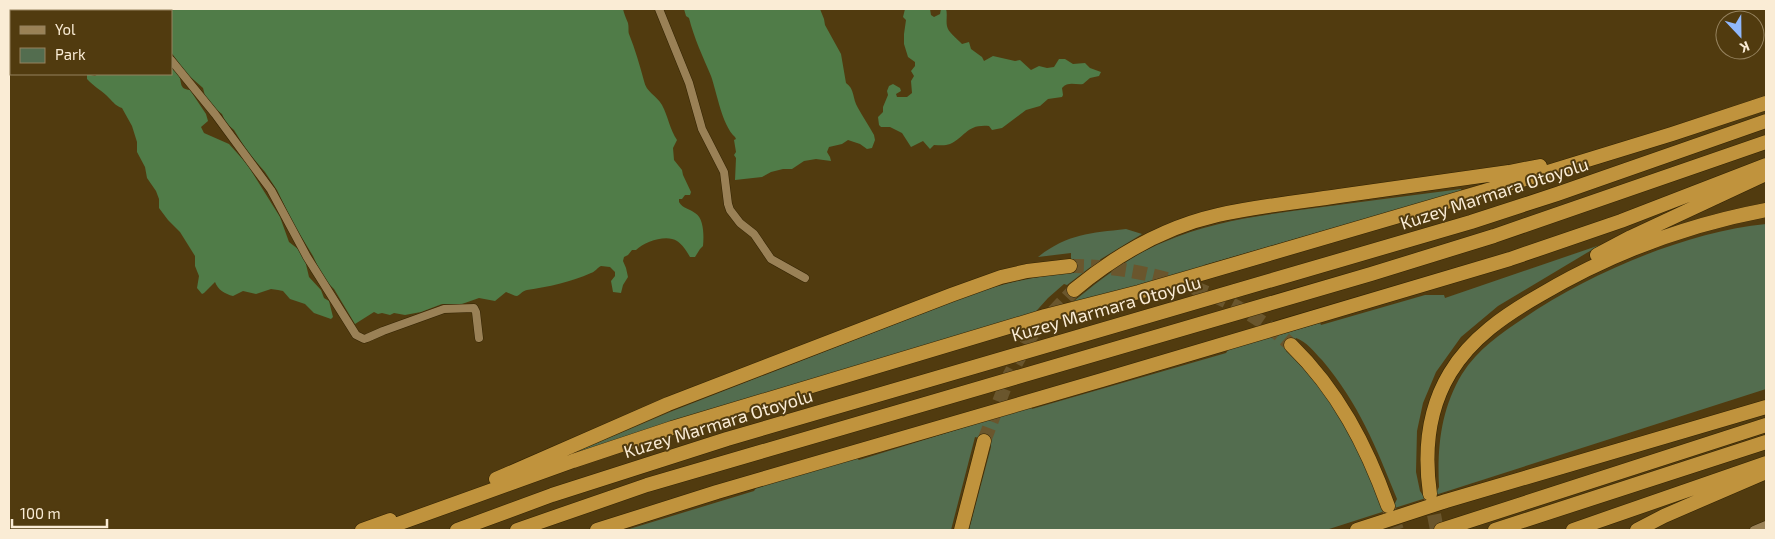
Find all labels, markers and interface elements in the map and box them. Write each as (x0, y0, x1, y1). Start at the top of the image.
legend (10, 10, 172, 75)
north arrow (1715, 10, 1765, 60)
text: Yol (55, 20, 76, 38)
text: K (1738, 38, 1752, 57)
text: Park (55, 45, 86, 63)
street label: Kuzey Marmara Otoyolu (1397, 152, 1591, 234)
street label: Kuzey Marmara Otoyolu (1008, 270, 1204, 346)
street label: Kuzey Marmara Otoyolu (621, 384, 815, 462)
scale bar (12, 496, 108, 528)
text: 100 m (20, 504, 61, 522)

